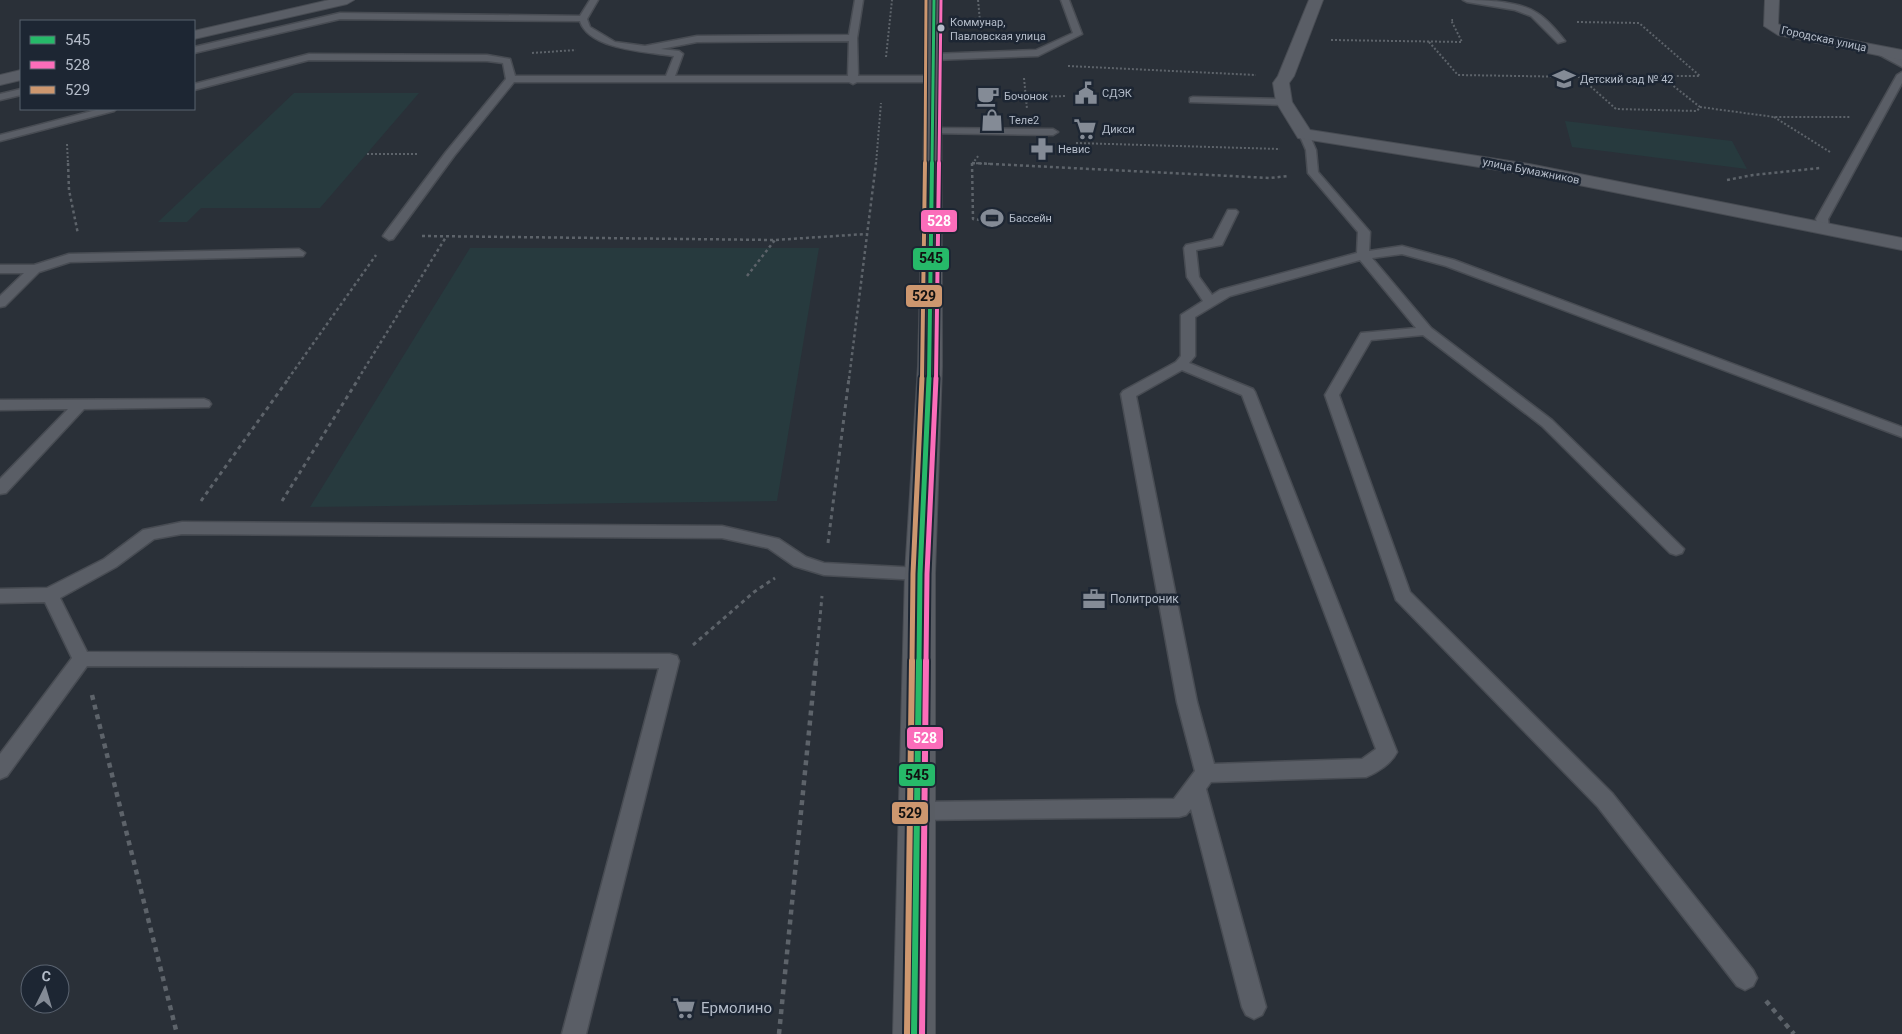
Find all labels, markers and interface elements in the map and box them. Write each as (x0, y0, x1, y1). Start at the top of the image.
place label: Коммунар, Павловская улица (950, 16, 1046, 43)
legend (20, 20, 195, 110)
marker: Коммунар, Павловская улица (936, 23, 946, 33)
street label: Городская улица (1780, 24, 1868, 54)
text: 545 (65, 31, 90, 49)
text: 528 (65, 56, 90, 74)
school or university icon: Детский сад № 42 (1551, 66, 1577, 92)
place label: Детский сад № 42 (1580, 73, 1674, 86)
public building icon: СДЭК (1073, 80, 1099, 106)
text: 529 (65, 81, 90, 99)
cafe icon: Бочонок (975, 83, 1001, 109)
place label: СДЭК (1102, 87, 1133, 100)
place label: Бочонок (1004, 90, 1048, 103)
shop icon: Теле2 (979, 107, 1005, 133)
place label: Теле2 (1009, 114, 1039, 127)
supermarket icon: Дикси (1072, 116, 1098, 142)
place label: Дикси (1102, 123, 1135, 136)
pharmacy icon: Невис (1029, 136, 1055, 162)
place label: Невис (1058, 143, 1090, 156)
street label: улица Бумажников (1481, 155, 1581, 187)
sports icon: Бассейн (979, 205, 1005, 231)
line badge: 528 (920, 209, 958, 233)
place label: Бассейн (1009, 212, 1052, 225)
text: 528 (927, 213, 951, 229)
line badge: 545 (912, 247, 950, 271)
text: 545 (919, 250, 943, 266)
line badge: 529 (905, 284, 943, 308)
text: 529 (912, 288, 936, 304)
office icon: Политроник (1081, 586, 1107, 612)
place label: Политроник (1110, 592, 1179, 606)
line badge: 528 (906, 726, 944, 750)
text: 528 (913, 730, 937, 746)
line badge: 545 (898, 763, 936, 787)
text: 545 (905, 767, 929, 783)
line badge: 529 (891, 801, 929, 825)
text: 529 (898, 805, 922, 821)
north arrow (20, 964, 70, 1014)
text: С (41, 968, 51, 984)
supermarket icon: Ермолино (671, 995, 697, 1021)
place label: Ермолино (701, 999, 772, 1017)

